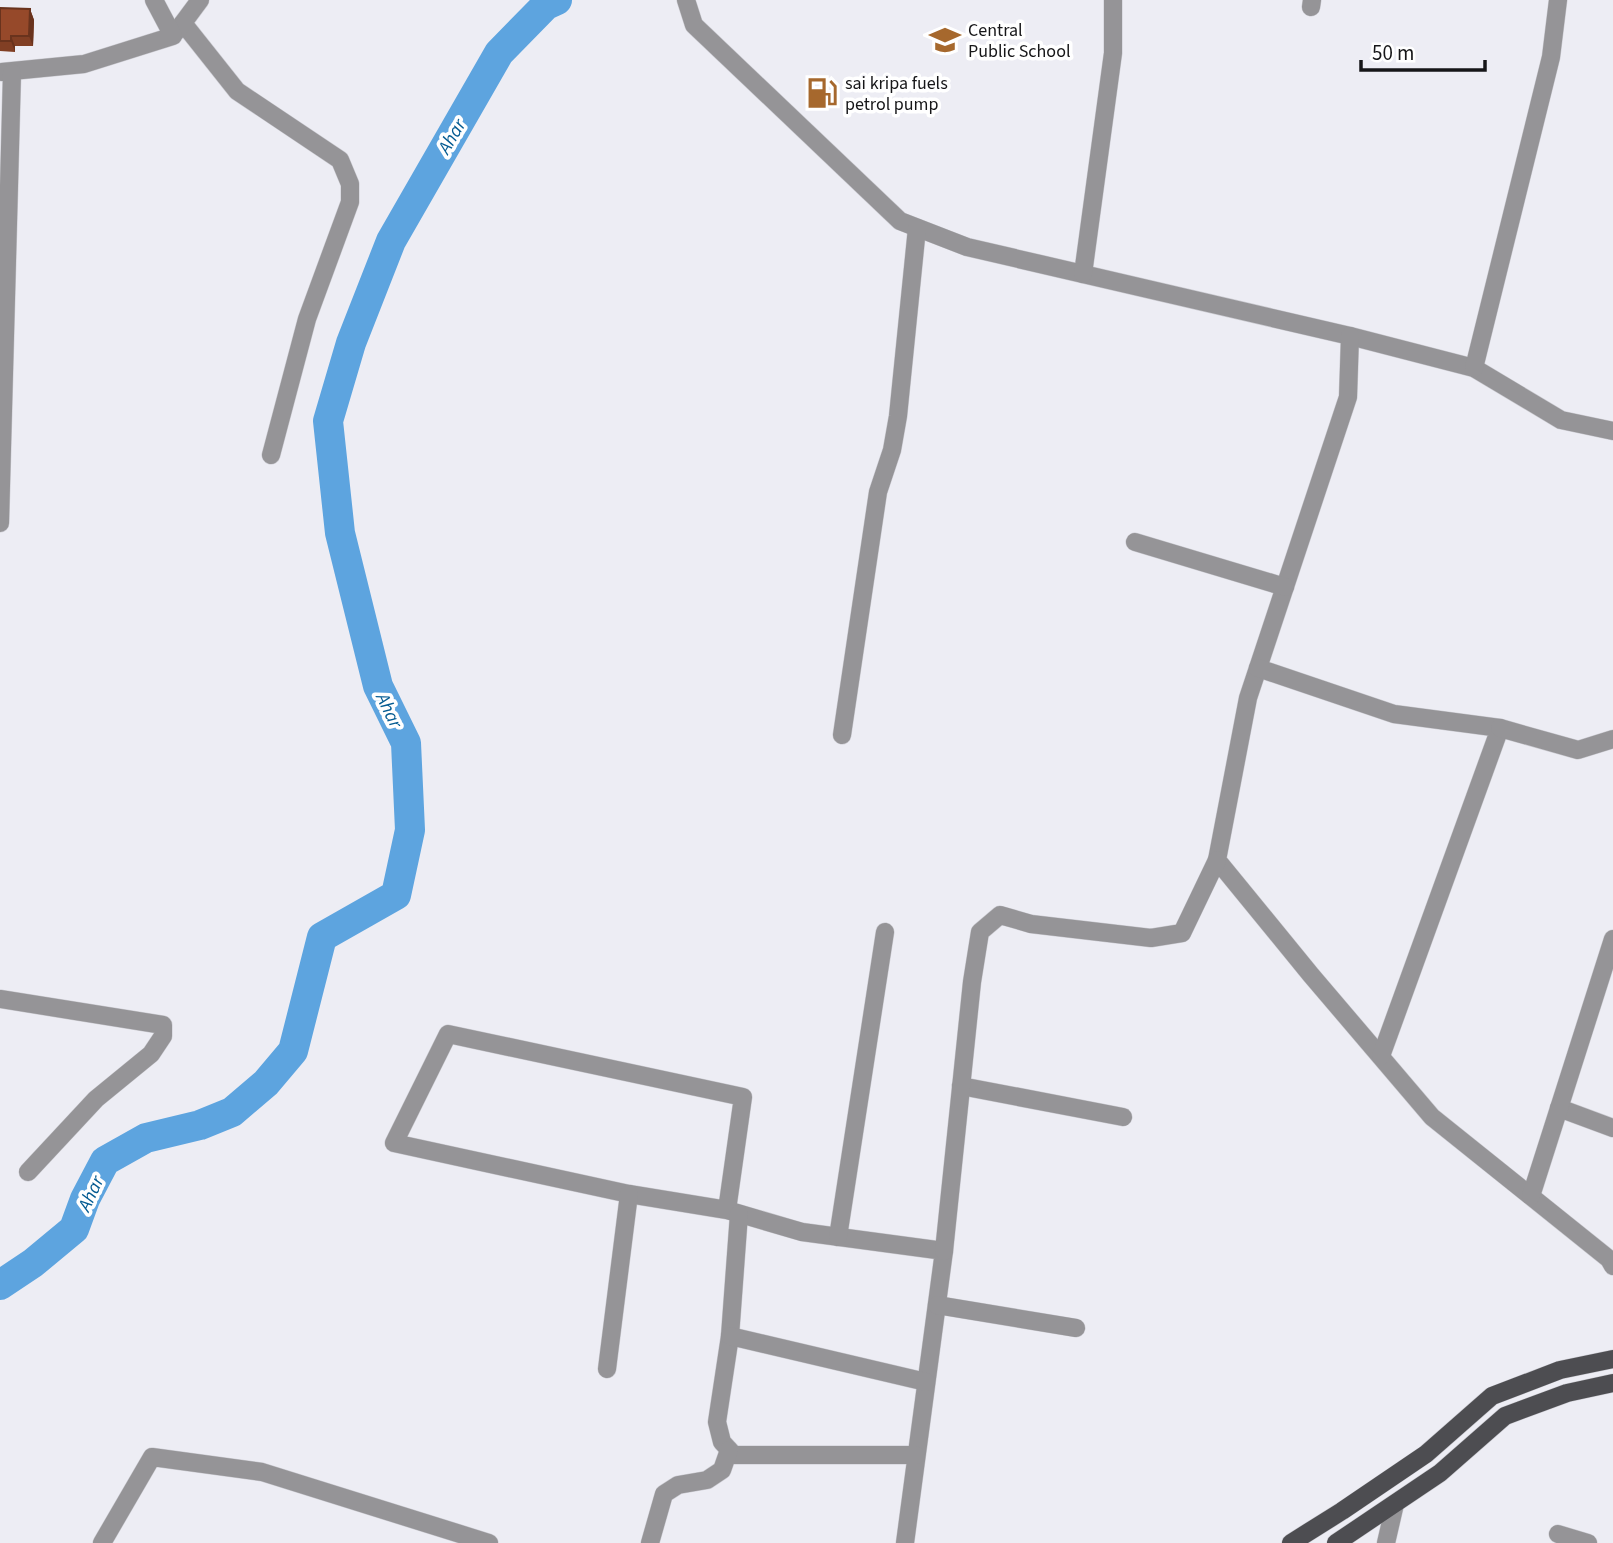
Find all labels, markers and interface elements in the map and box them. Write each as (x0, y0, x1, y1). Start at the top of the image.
place label: Central Public School (968, 18, 1070, 64)
school or university icon: Central Public School (928, 23, 962, 57)
scale bar (1361, 28, 1485, 72)
text: 50 m (1372, 38, 1414, 68)
place label: sai kripa fuels petrol pump (845, 71, 948, 117)
fuel station icon: sai kripa fuels petrol pump (805, 76, 839, 110)
water label: Ahar (431, 113, 474, 160)
water label: Ahar (368, 688, 409, 734)
water label: Ahar (71, 1170, 112, 1217)

